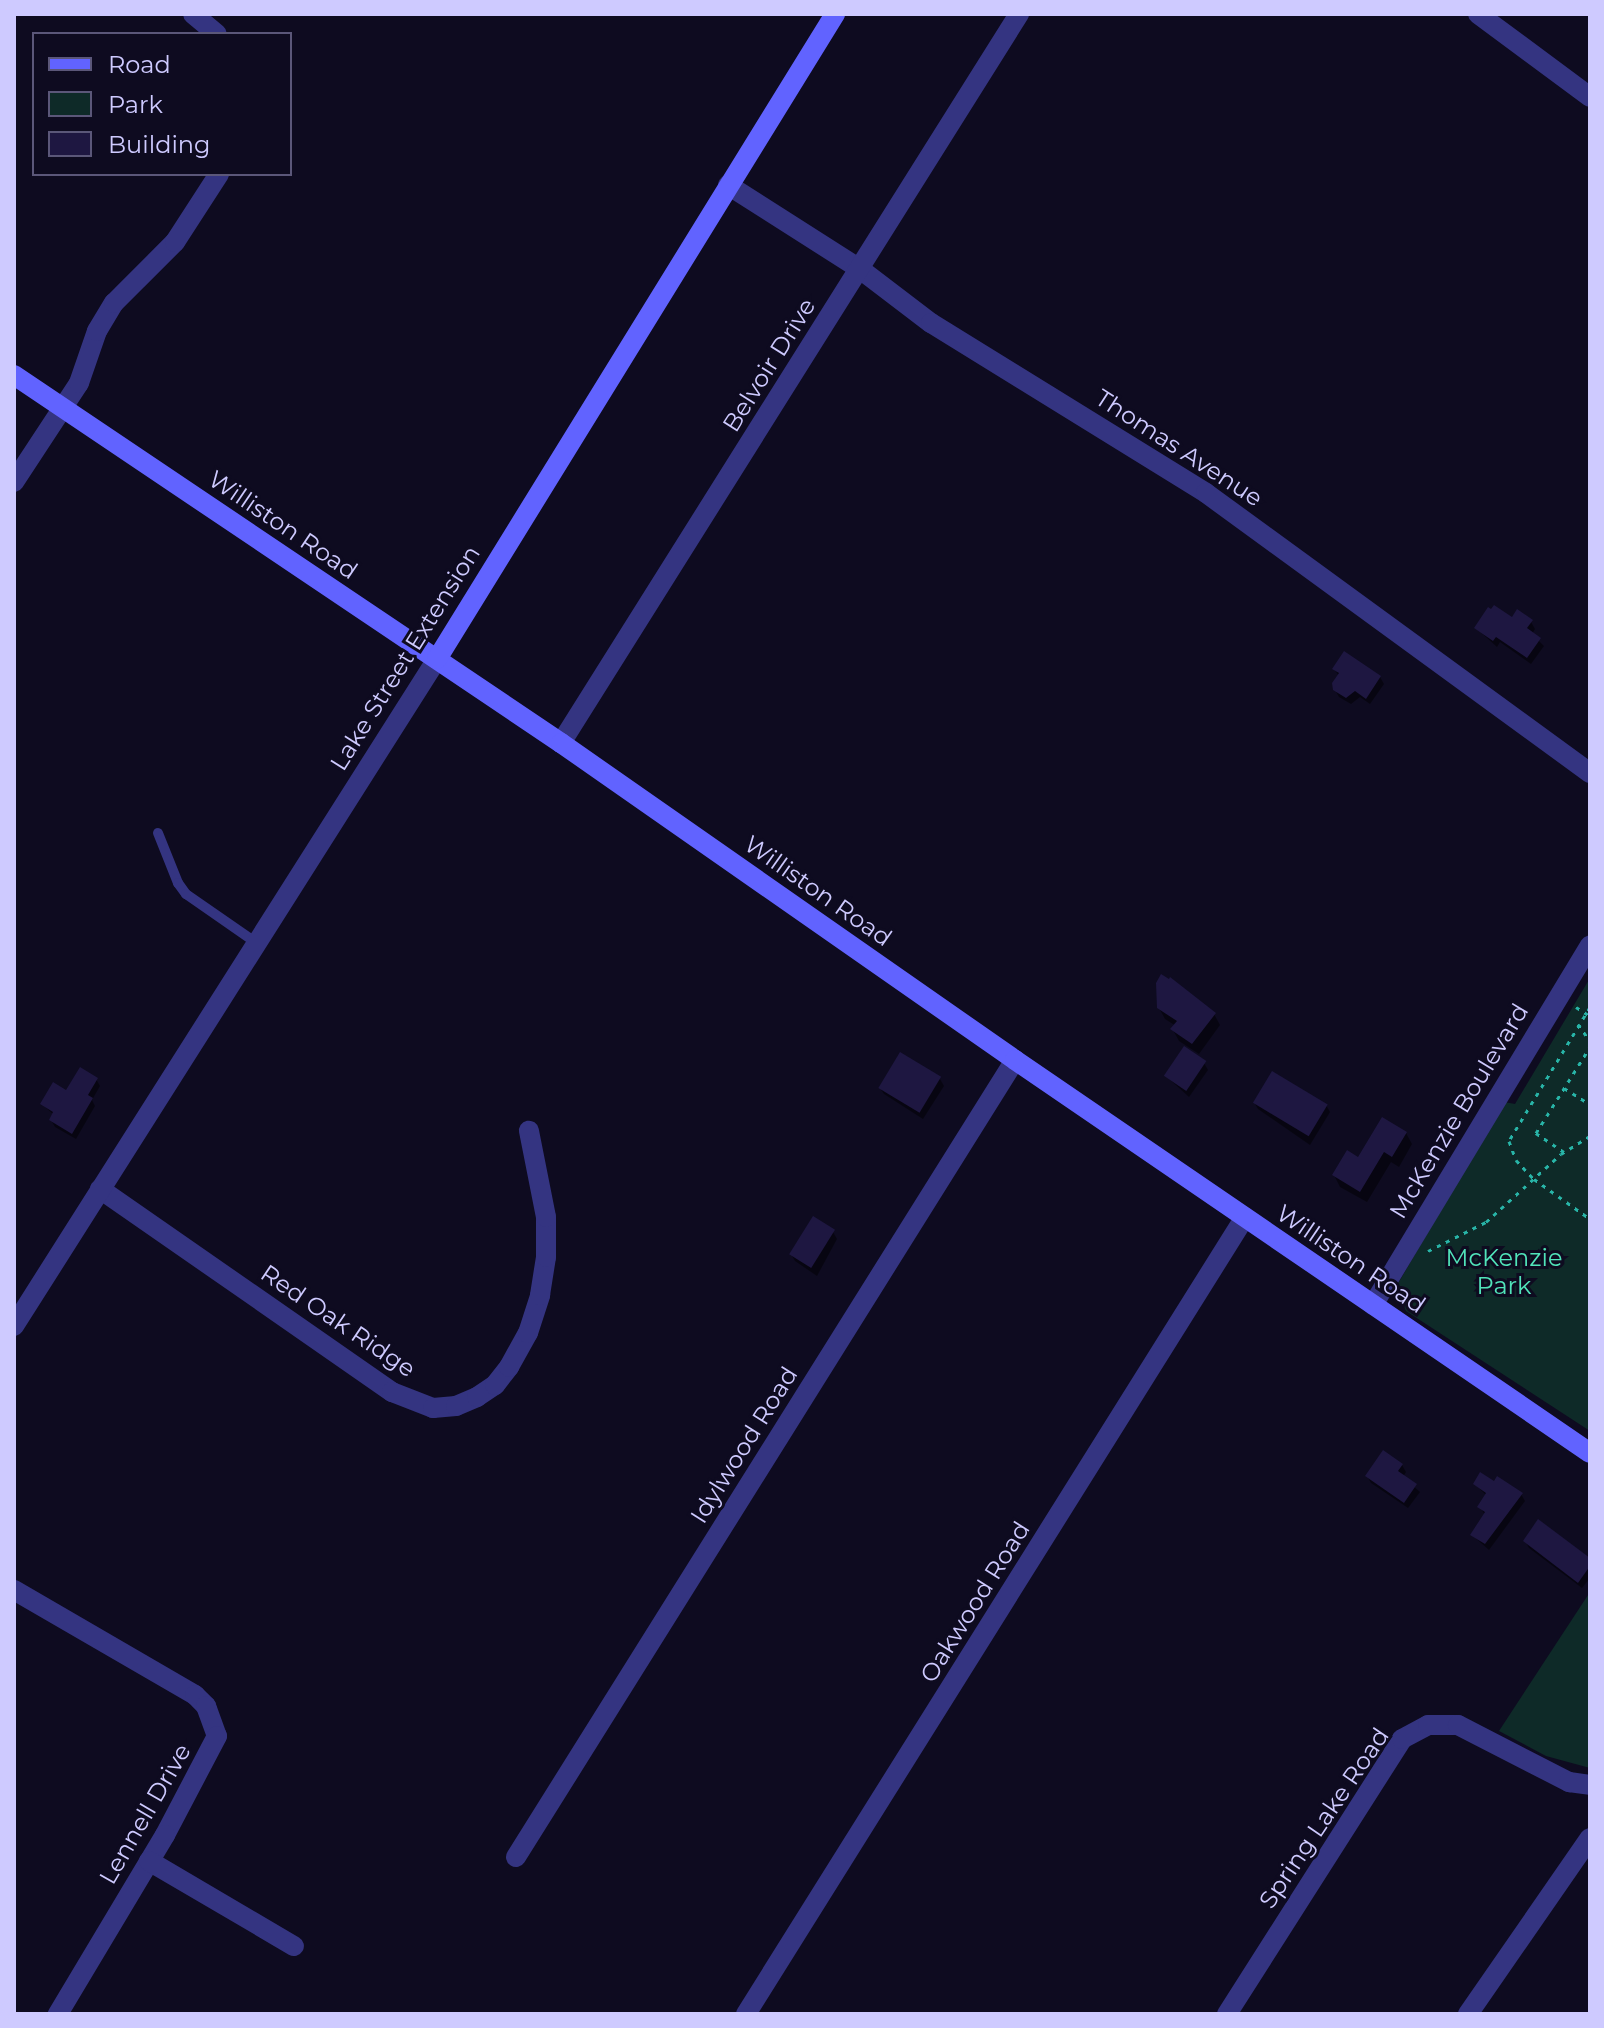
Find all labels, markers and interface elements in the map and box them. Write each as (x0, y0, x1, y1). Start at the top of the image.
legend (32, 32, 292, 176)
text: Road (108, 50, 171, 79)
text: Park (108, 90, 163, 119)
text: Building (108, 130, 211, 159)
street label: Belvoir Drive (717, 293, 821, 437)
street label: Thomas Avenue (1090, 383, 1268, 513)
street label: Williston Road (203, 465, 363, 585)
street label: Lake Street Extension (324, 540, 486, 776)
street label: Williston Road (739, 829, 897, 953)
street label: McKenzie Boulevard (1383, 998, 1535, 1224)
street label: Williston Road (1271, 1199, 1431, 1319)
park label: McKenzie Park (1446, 1244, 1562, 1300)
street label: Red Oak Ridge (255, 1259, 421, 1383)
street label: Idylwood Road (684, 1361, 804, 1529)
street label: Oakwood Road (914, 1516, 1036, 1688)
street label: Spring Lake Road (1253, 1722, 1395, 1914)
street label: Lennell Drive (93, 1739, 197, 1889)

